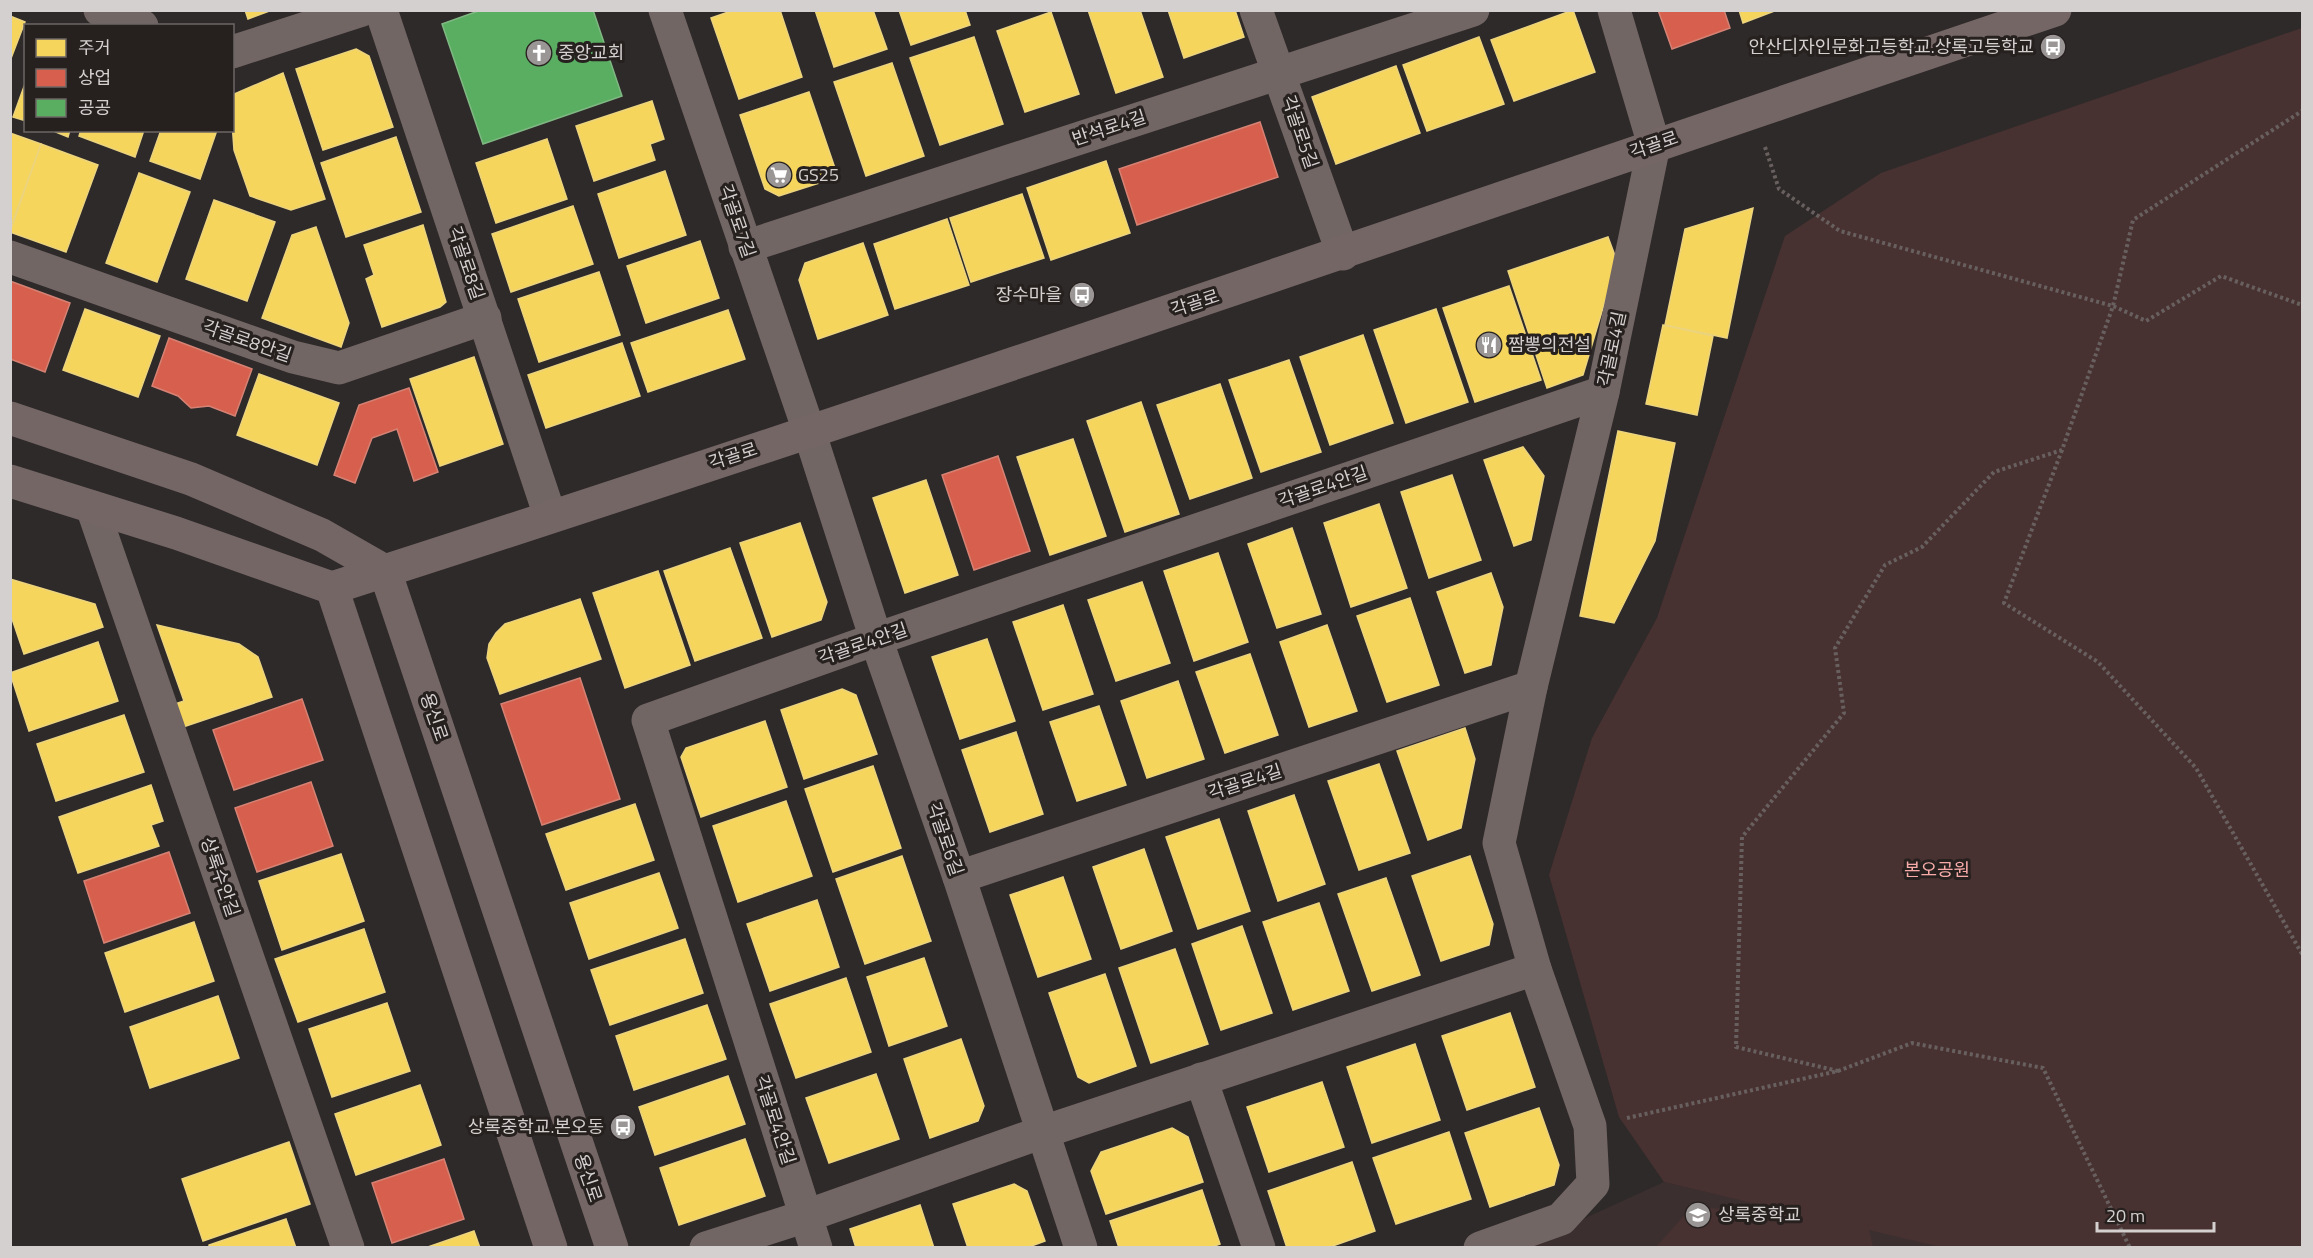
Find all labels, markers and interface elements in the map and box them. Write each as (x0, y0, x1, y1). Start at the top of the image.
legend (24, 24, 234, 132)
bus stop icon: 안산디자인문화고등학교.상록고등학교 (2038, 32, 2068, 62)
place label: 안산디자인문화고등학교.상록고등학교 (1749, 33, 2034, 60)
text: 주거 (78, 34, 111, 61)
church icon: 중앙교회 (524, 38, 554, 68)
place label: 중앙교회 (558, 39, 624, 66)
text: 상업 (78, 64, 111, 91)
street label: 각골로5길 (1275, 91, 1326, 172)
text: 공공 (78, 94, 111, 121)
street label: 반석로4길 (1068, 103, 1149, 152)
street label: 각골로 (1626, 124, 1682, 165)
supermarket icon: GS25 (764, 160, 794, 190)
place label: GS25 (798, 161, 839, 188)
street label: 각골로7길 (712, 180, 763, 261)
street label: 각골로8길 (441, 222, 492, 303)
bus stop icon: 장수마을 (1067, 280, 1097, 310)
place label: 장수마을 (996, 281, 1062, 308)
street label: 각골로 (1167, 282, 1223, 323)
street label: 각골로4길 (1590, 309, 1633, 389)
street label: 각골로8안길 (199, 313, 295, 368)
restaurant icon: 짬뽕의전설 (1474, 330, 1504, 360)
place label: 짬뽕의전설 (1508, 331, 1591, 358)
street label: 각골로 (705, 435, 761, 476)
street label: 각골로4안길 (1275, 459, 1371, 514)
street label: 각골로4안길 (815, 616, 911, 671)
street label: 용신로 (414, 689, 455, 745)
street label: 각골로4길 (1204, 757, 1285, 806)
street label: 각골로6길 (920, 798, 971, 879)
street label: 상록수안길 (194, 833, 247, 920)
park label: 본오공원 (1904, 856, 1970, 883)
street label: 각골로4안길 (748, 1072, 803, 1168)
bus stop icon: 상록중학교.본오동 (608, 1112, 638, 1142)
place label: 상록중학교.본오동 (468, 1113, 604, 1140)
street label: 용신로 (568, 1150, 609, 1206)
scale bar (2097, 1195, 2214, 1233)
school or university icon: 상록중학교 (1683, 1200, 1713, 1230)
place label: 상록중학교 (1718, 1201, 1801, 1228)
text: 20 m (2106, 1202, 2145, 1229)

